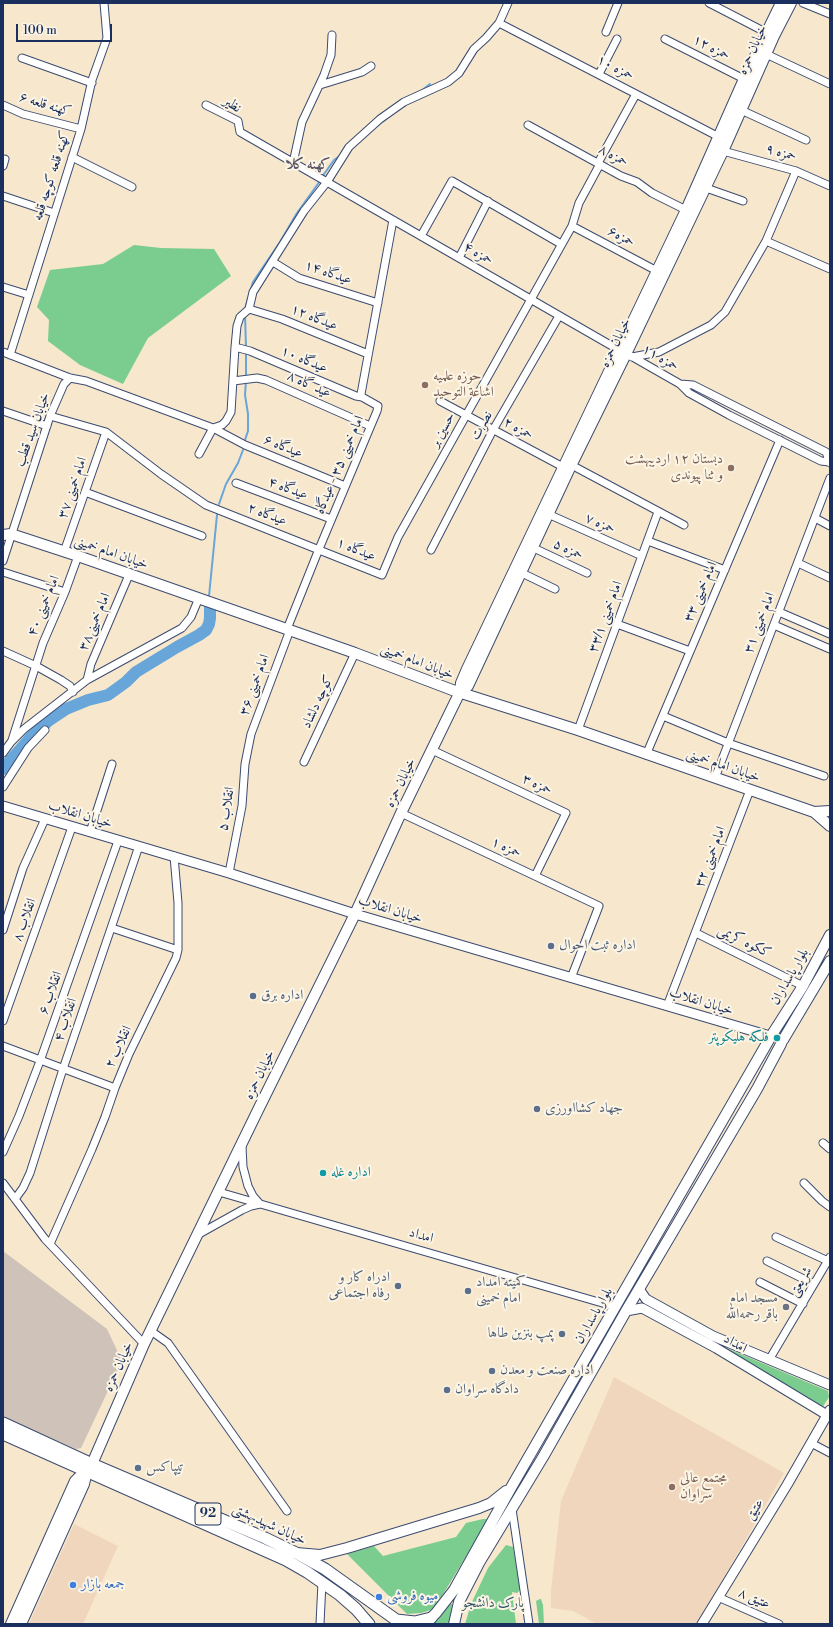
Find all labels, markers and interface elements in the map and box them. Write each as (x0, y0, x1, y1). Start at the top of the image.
scale bar (18, 16, 114, 42)
street label: خیابان حمزه (735, 22, 771, 78)
text: 100 m (23, 23, 57, 38)
street label: حمزه ۱۲ (690, 32, 732, 64)
street label: حمزه ۱۰ (594, 52, 636, 84)
street label: کهنه قلعه ۶ (17, 89, 73, 121)
street label: نظیر (220, 93, 244, 117)
street label: کهنه قلعه کوچه قلعه (30, 129, 74, 223)
street label: حمزه ۸ (595, 141, 631, 171)
street label: حمزه ۹ (764, 141, 798, 165)
district label: کهنه کلا (285, 156, 331, 174)
street label: حمزه۶ (605, 223, 637, 251)
street label: حمزه ۴ (460, 239, 496, 269)
street label: عیدگاه ۱۴ (302, 257, 354, 289)
street label: عیدگاه ۱۲ (288, 301, 340, 335)
street label: خیابان حمزه (597, 316, 635, 370)
street label: حمزه ۱۱ (639, 341, 681, 375)
street label: عیدگاه ۱۰ (278, 343, 330, 377)
street label: عید گاه ۸ (284, 368, 334, 402)
place label: حوزه علمیه اشاعة التوحید (433, 369, 494, 402)
marker: حوزه علمیه اشاعة التوحید (420, 380, 430, 390)
street label: خیابان سید قطب (12, 391, 54, 469)
street label: نصرت (467, 409, 497, 443)
street label: حسین بر (427, 410, 459, 450)
street label: امام خمینی ۳۵ - عیدگاه (312, 413, 368, 517)
street label: حمزه ۲ (500, 414, 536, 444)
street label: عیدگاه ۶ (261, 432, 305, 462)
place label: دبستان ۱۲ اردیبهشت و ثنا پیوندی (625, 452, 723, 484)
street label: امام خمینی ۳۷ (55, 455, 91, 521)
marker: دبستان ۱۲ اردیبهشت و ثنا پیوندی (726, 463, 736, 473)
street label: عیدگاه ۴ (266, 474, 310, 504)
street label: عیدگاه ۲ (245, 500, 289, 530)
street label: حمزه ۷ (582, 510, 618, 538)
street label: خیابان امام خمینی (72, 532, 150, 574)
street label: عیدگاه ۱ (334, 535, 378, 565)
street label: حمزه ۵ (550, 536, 586, 564)
street label: امام خمینی ۳۳ (681, 559, 721, 625)
street label: امام خمینی ۴۰ (24, 573, 64, 639)
street label: امام خمینی ۳۳/۱ (585, 579, 627, 655)
street label: امام خمینی ۳۱ (741, 590, 779, 656)
street label: امام خمینی۳۸ (75, 591, 115, 653)
street label: خیابان امام خمینی (378, 640, 456, 684)
street label: امام خمینی ۳۶ (236, 652, 274, 718)
street label: کوچه دلشاد (298, 673, 338, 731)
street label: خیابان امام خمینی (684, 745, 762, 787)
street label: خیابان حمزه (382, 756, 420, 810)
street label: حمزه ۳ (519, 771, 555, 799)
street label: انقلاب ۵ (215, 786, 239, 832)
street label: خیابان انقلاب (46, 797, 114, 833)
street label: امام خمینی ۳۲ (692, 824, 730, 890)
street label: حمزه ۱ (488, 834, 524, 862)
street label: خیابان انقلاب (356, 892, 424, 928)
street label: انقلاب ۸ (9, 896, 41, 944)
street label: ککوه کریمی (714, 922, 774, 962)
place label: اداره ثبت احوال (559, 938, 636, 954)
marker: اداره ثبت احوال (546, 941, 556, 951)
street label: بلوار پاسداران (767, 946, 813, 1008)
street label: انقلاب ۶ (35, 969, 67, 1017)
street label: خیابان انقلاب (667, 984, 735, 1020)
place label: اداره برق (261, 988, 303, 1004)
marker: اداره برق (248, 991, 258, 1001)
street label: انقلاب ۴ (51, 996, 81, 1044)
street label: انقلاب ۲ (102, 1023, 136, 1071)
place label: فلکه هلیکوپتر (708, 1030, 769, 1046)
marker: فلکه هلیکوپتر (772, 1033, 782, 1043)
street label: خیابان حمزه (241, 1048, 279, 1102)
place label: جهاد کشااورزی (545, 1101, 623, 1117)
marker: جهاد کشااورزی (532, 1104, 542, 1114)
place label: اداره غله (331, 1165, 371, 1181)
marker: اداره غله (318, 1168, 328, 1178)
street label: امداد (407, 1225, 435, 1247)
street label: شریعتی (786, 1264, 816, 1300)
place label: ادراه کار و رفاه اجتماعی (329, 1270, 390, 1302)
place label: کمیته امداد امام خمینی (476, 1275, 526, 1308)
marker: ادراه کار و رفاه اجتماعی (393, 1281, 403, 1291)
street label: بلوار پاسداران (571, 1285, 617, 1347)
marker: کمیته امداد امام خمینی (463, 1286, 473, 1296)
place label: مسجد امام باقر رحمه‌الله (726, 1291, 778, 1324)
marker: مسجد امام باقر رحمه‌الله (781, 1302, 791, 1312)
place label: پمپ بنزین طاها (488, 1326, 554, 1342)
marker: پمپ بنزین طاها (557, 1329, 567, 1339)
street label: امداد (720, 1331, 750, 1357)
street label: خیابان حمزه (101, 1339, 137, 1395)
place label: اداره صنعت و معدن (500, 1363, 593, 1379)
marker: اداره صنعت و معدن (487, 1366, 497, 1376)
place label: دادگاه سراوان (455, 1382, 519, 1398)
marker: دادگاه سراوان (442, 1385, 452, 1395)
place label: تیپاکس (146, 1460, 184, 1476)
marker: تیپاکس (133, 1463, 143, 1473)
place label: مجتمع عالی سراوان (680, 1471, 727, 1504)
marker: مجتمع عالی سراوان (667, 1482, 677, 1492)
street label: عتیق (742, 1496, 768, 1524)
street label: خیابان شهیدبهشتی (229, 1501, 309, 1549)
road number: 92 (195, 1503, 221, 1525)
place label: جمعه بازار (81, 1577, 125, 1593)
marker: جمعه بازار (68, 1580, 78, 1590)
street label: عتیق ۸ (735, 1585, 773, 1613)
place label: میوه فروشی (387, 1589, 438, 1605)
marker: میوه فروشی (374, 1592, 384, 1602)
park label: پارک دانشجو (462, 1596, 524, 1612)

